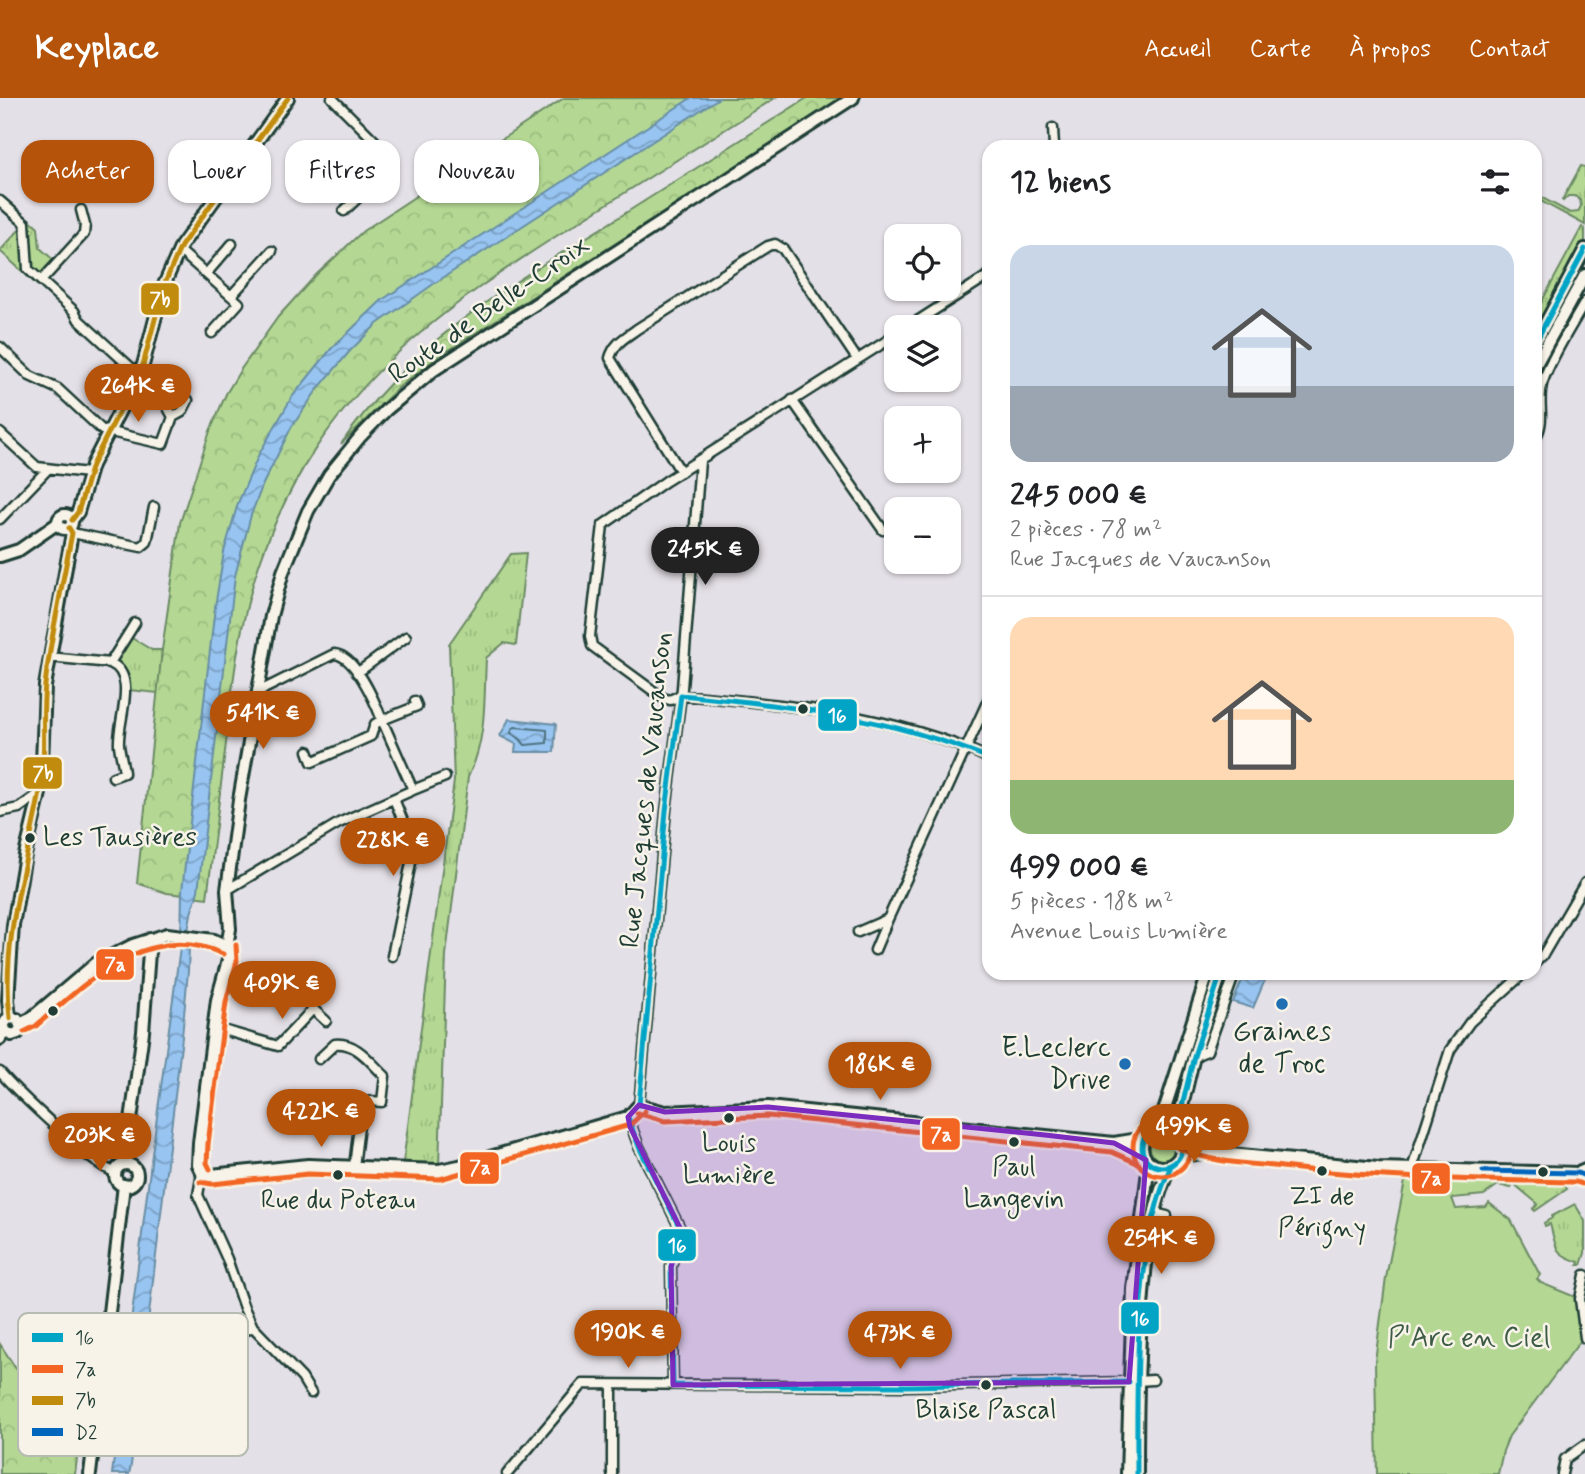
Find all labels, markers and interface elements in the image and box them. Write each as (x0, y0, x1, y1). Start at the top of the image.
text: Keyplace (35, 27, 159, 71)
text: Accueil (1144, 34, 1212, 65)
text: Carte (1250, 34, 1311, 65)
text: À propos (1349, 34, 1431, 65)
text: Contact (1469, 34, 1550, 65)
chip: Acheter (21, 140, 154, 203)
chip: Louer (168, 140, 271, 203)
chip: Filtres (285, 140, 400, 203)
chip: Nouveau (414, 140, 539, 203)
text: 12 biens (1010, 163, 1111, 202)
icon: filters (1476, 163, 1514, 201)
map controls (884, 224, 961, 574)
button: locate (884, 224, 961, 301)
street label: Route de Belle-Croix (381, 227, 597, 393)
line badge: 7b (140, 282, 180, 316)
text: 7b (150, 288, 170, 313)
icon: home (1199, 290, 1325, 416)
button: layers (884, 315, 961, 392)
pin: 264K € (81, 364, 195, 424)
text: 264K € (100, 372, 176, 402)
button: + (884, 406, 961, 483)
text: 245 000 € (1010, 476, 1147, 515)
button: − (884, 497, 961, 574)
text: 2 pièces · 78 m² (1010, 515, 1162, 545)
pin: 245K € (648, 528, 762, 587)
text: 245K € (667, 535, 743, 565)
text: Rue Jacques de Vaucanson (1010, 545, 1271, 575)
street label: Rue Jacques de Vaucanson (612, 630, 682, 950)
icon: home (1199, 662, 1325, 788)
pin: 541K € (206, 692, 320, 751)
line badge: 16 (817, 698, 858, 732)
text: 541K € (226, 699, 300, 729)
unlabelled marker (796, 702, 810, 716)
text: 16 (827, 704, 847, 729)
line badge: 7b (22, 756, 63, 790)
text: 7b (33, 762, 53, 787)
pin: 228K € (336, 818, 450, 878)
place label: Les Tausières (43, 821, 197, 855)
text: 228K € (356, 826, 430, 856)
marker: Les Tausières (23, 831, 37, 845)
text: 499 000 € (1010, 848, 1149, 887)
text: 5 pièces · 188 m² (1010, 887, 1173, 917)
text: Avenue Louis Lumière (1010, 917, 1228, 947)
line badge: 7a (95, 948, 135, 981)
text: 7a (104, 953, 126, 978)
pin: 409K € (225, 962, 339, 1021)
text: 409K € (244, 969, 320, 999)
marker: Graines de Troc (1274, 996, 1290, 1012)
unlabelled marker (46, 1004, 60, 1018)
place label: Graines de Troc (1233, 1014, 1331, 1083)
place label: E.Leclerc Drive (1001, 1030, 1111, 1099)
pin: 186K € (823, 1042, 937, 1102)
text: 186K € (844, 1050, 916, 1080)
marker: E.Leclerc Drive (1117, 1056, 1133, 1072)
pin: 422K € (264, 1090, 378, 1149)
text: 422K € (283, 1097, 359, 1127)
pin: 499K € (1137, 1104, 1251, 1164)
marker: Louis Lumière (722, 1111, 736, 1125)
text: 499K € (1156, 1112, 1232, 1142)
pin: 203K € (43, 1114, 157, 1173)
line badge: 7a (921, 1117, 961, 1151)
text: 203K € (64, 1121, 136, 1151)
text: 7a (930, 1123, 952, 1148)
place label: Louis Lumière (683, 1127, 776, 1193)
marker: Paul Langevin (1007, 1135, 1021, 1149)
line badge: 7a (459, 1151, 500, 1185)
place label: Paul Langevin (963, 1151, 1065, 1219)
text: 7a (469, 1156, 491, 1181)
line badge: 7a (1411, 1162, 1451, 1195)
marker: ZI de Périgny (1315, 1164, 1329, 1178)
unlabelled marker (1536, 1165, 1550, 1179)
text: 7a (1420, 1167, 1442, 1192)
marker: Rue du Poteau (331, 1168, 345, 1182)
place label: ZI de Périgny (1278, 1180, 1366, 1249)
place label: Rue du Poteau (261, 1184, 415, 1218)
pin: 254K € (1104, 1216, 1218, 1276)
text: 254K € (1124, 1224, 1198, 1254)
line badge: 16 (657, 1228, 697, 1262)
text: 16 (667, 1234, 687, 1259)
line badge: 16 (1120, 1301, 1160, 1335)
text: 16 (1130, 1307, 1150, 1332)
pin: 190K € (571, 1310, 685, 1370)
pin: 473K € (843, 1312, 957, 1371)
legend (18, 1313, 248, 1456)
text: 190K € (590, 1318, 666, 1348)
text: 473K € (864, 1319, 936, 1349)
park label: P'Arc en Ciel (1388, 1320, 1550, 1357)
text: 16 (75, 1326, 94, 1351)
text: 7a (75, 1358, 96, 1383)
marker: Blaise Pascal (979, 1378, 993, 1392)
text: 7b (75, 1389, 96, 1414)
place label: Blaise Pascal (916, 1394, 1056, 1428)
text: D2 (75, 1421, 97, 1446)

